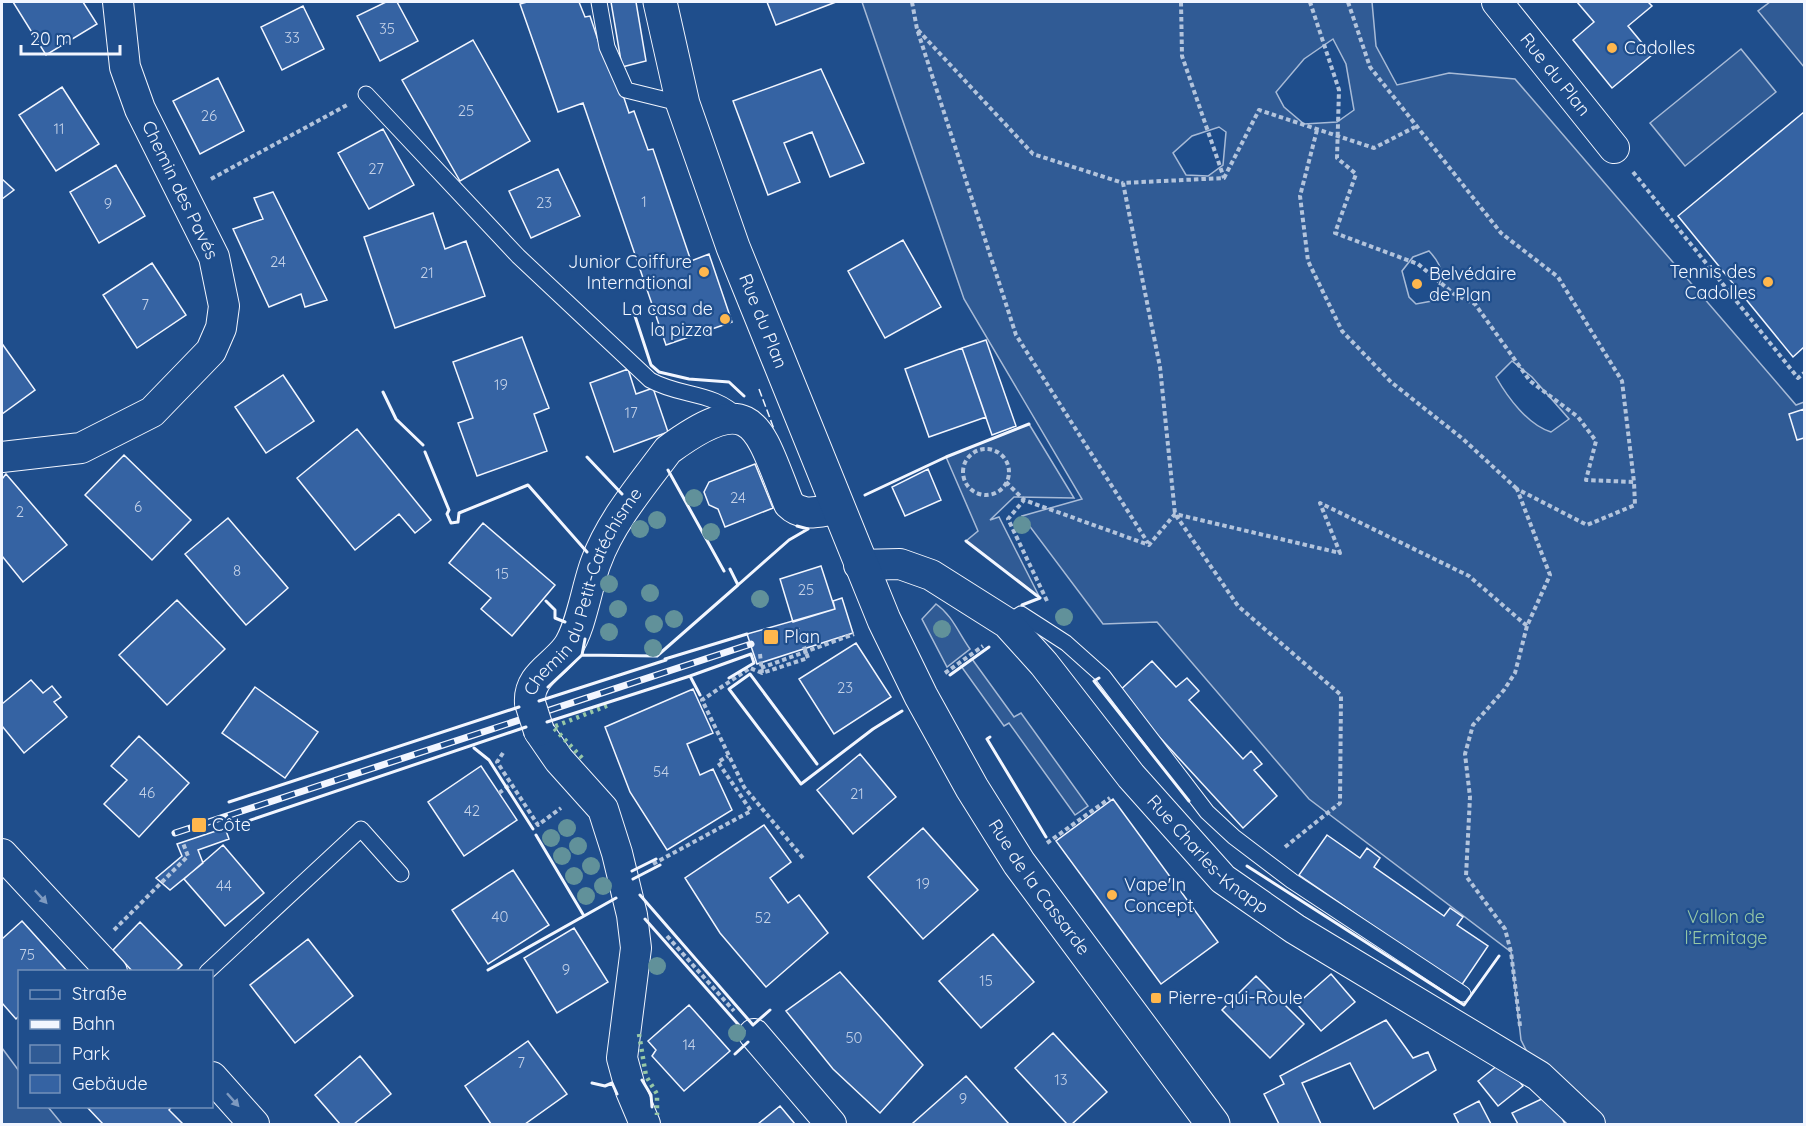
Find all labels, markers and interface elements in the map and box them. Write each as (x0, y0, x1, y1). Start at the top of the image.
scale bar (21, 18, 120, 56)
house number: 35 (379, 19, 395, 38)
text: 20 m (30, 27, 72, 50)
house number: 33 (284, 28, 300, 47)
street label: Rue du Plan (1515, 28, 1596, 120)
place label: Cadolles (1624, 36, 1695, 59)
marker: Cadolles (1605, 41, 1619, 55)
house number: 25 (458, 101, 474, 120)
house number: 26 (201, 106, 217, 125)
street label: Chemin des Pavés (137, 117, 224, 263)
house number: 11 (53, 119, 65, 138)
house number: 27 (368, 159, 384, 178)
house number: 1 (641, 192, 647, 211)
house number: 23 (536, 193, 552, 212)
house number: 9 (104, 194, 112, 213)
place label: Junior Coiffure International (568, 250, 692, 294)
house number: 24 (270, 252, 286, 271)
place label: Tennis des Cadolles (1670, 260, 1756, 304)
place label: Belvédaire de Plan (1429, 262, 1517, 306)
house number: 21 (420, 263, 434, 282)
marker: Junior Coiffure International (697, 265, 711, 279)
street label: Rue du Plan (734, 270, 793, 371)
marker: Tennis des Cadolles (1761, 275, 1775, 289)
marker: Belvédaire de Plan (1410, 277, 1424, 291)
house number: 7 (141, 295, 149, 314)
place label: La casa de la pizza (622, 297, 713, 341)
marker: La casa de la pizza (718, 312, 732, 326)
house number: 19 (494, 375, 508, 394)
house number: 17 (624, 403, 638, 422)
street label: Chemin du Petit-Catéchisme (518, 483, 647, 698)
house number: 24 (730, 488, 746, 507)
house number: 6 (134, 497, 142, 516)
house number: 2 (16, 502, 24, 521)
house number: 8 (233, 561, 241, 580)
house number: 15 (495, 564, 509, 583)
house number: 25 (798, 580, 814, 599)
place label: Plan (784, 625, 820, 648)
marker: Plan (762, 628, 780, 646)
house number: 23 (837, 678, 853, 697)
house number: 54 (653, 762, 669, 781)
house number: 46 (139, 783, 155, 802)
house number: 21 (850, 784, 864, 803)
street label: Rue Charles-Knapp (1142, 790, 1273, 918)
house number: 42 (464, 801, 480, 820)
place label: Côte (212, 813, 251, 836)
street label: Rue de la Cassarde (983, 815, 1095, 960)
marker: Côte (190, 816, 208, 834)
place label: Vape'In Concept (1124, 873, 1194, 917)
house number: 19 (916, 874, 930, 893)
house number: 44 (216, 876, 232, 895)
marker: Vape'In Concept (1105, 888, 1119, 902)
one-way arrow (34, 890, 48, 904)
park label: Vallon de l’Ermitage (1684, 905, 1768, 949)
house number: 40 (492, 907, 508, 926)
house number: 52 (755, 908, 771, 927)
house number: 75 (19, 945, 35, 964)
house number: 9 (562, 960, 570, 979)
legend (18, 970, 213, 1108)
house number: 15 (979, 971, 993, 990)
text: Straße (72, 982, 127, 1005)
place label: Pierre-qui-Roule (1168, 986, 1303, 1009)
marker: Pierre-qui-Roule (1149, 991, 1163, 1005)
text: Bahn (72, 1012, 115, 1035)
house number: 50 (845, 1028, 863, 1047)
house number: 14 (682, 1035, 696, 1054)
text: Park (72, 1042, 110, 1065)
house number: 7 (517, 1053, 525, 1072)
house number: 13 (1054, 1070, 1068, 1089)
text: Gebäude (72, 1072, 148, 1095)
house number: 9 (959, 1089, 967, 1108)
one-way arrow (226, 1092, 239, 1107)

